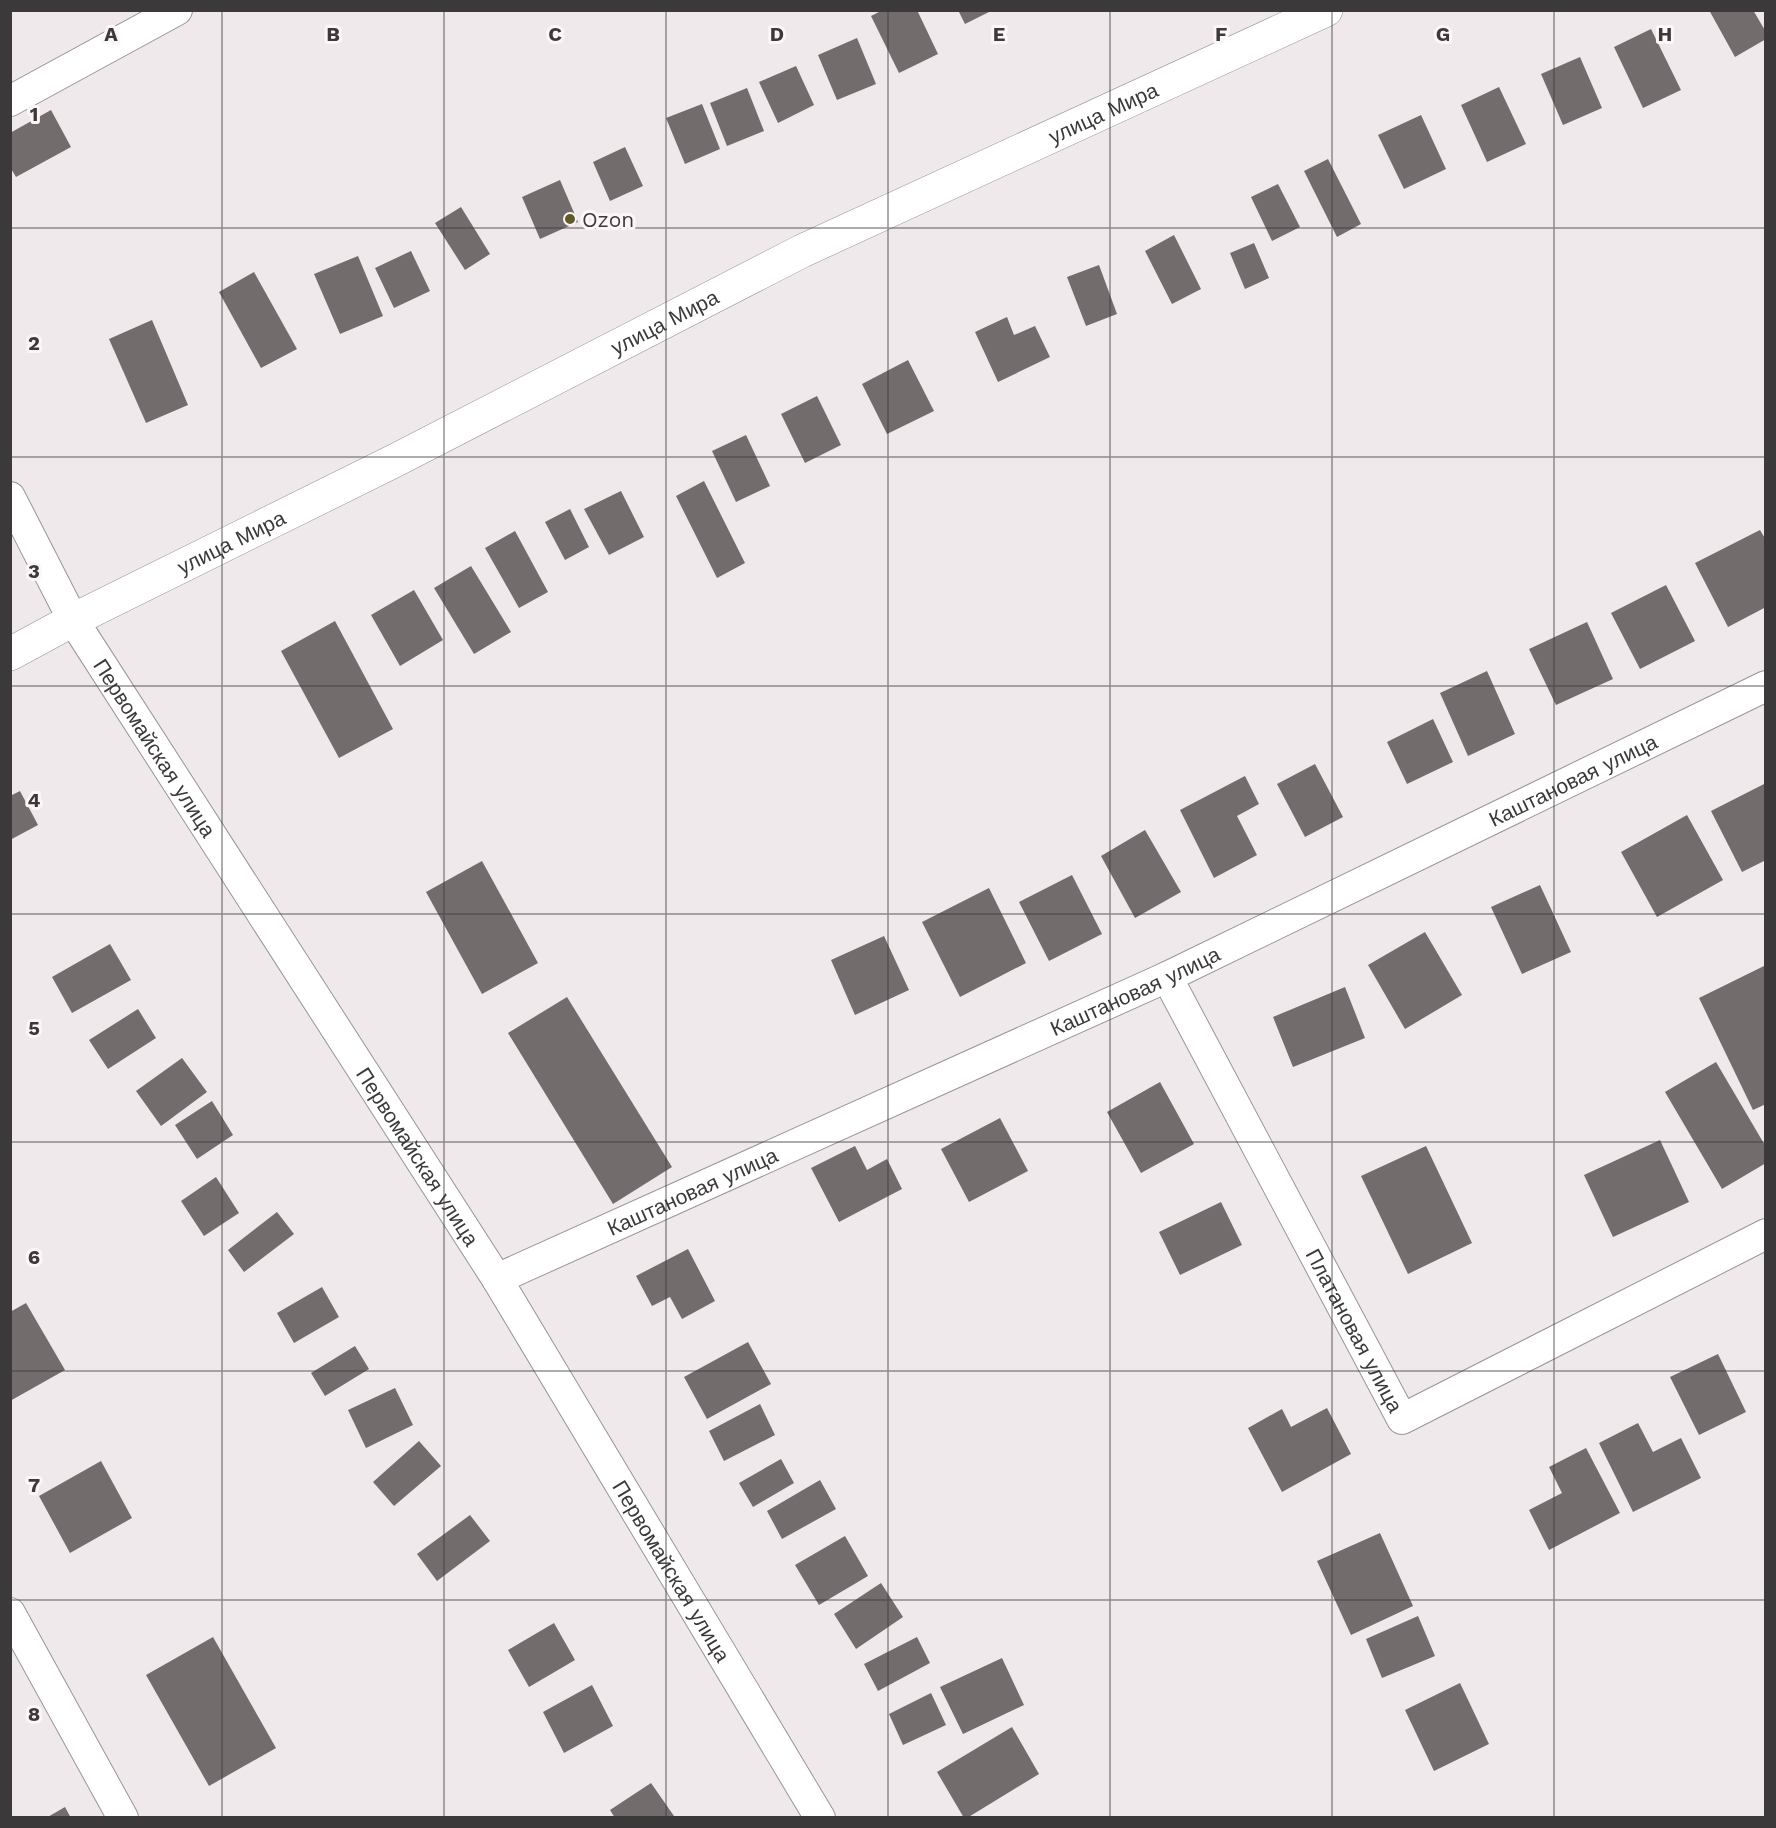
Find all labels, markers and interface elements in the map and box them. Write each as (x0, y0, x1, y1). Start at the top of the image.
text: A (104, 22, 118, 46)
text: B (326, 22, 340, 46)
text: C (548, 22, 562, 46)
text: D (770, 22, 784, 46)
text: E (993, 22, 1005, 46)
text: F (1215, 22, 1227, 46)
text: G (1436, 22, 1450, 46)
text: H (1658, 22, 1672, 46)
street label: улица Мира (1044, 77, 1162, 148)
text: 1 (30, 102, 38, 126)
place label: Ozon (582, 207, 634, 232)
marker: Ozon (563, 212, 577, 226)
street label: улица Мира (606, 284, 723, 360)
text: 2 (28, 331, 40, 355)
street label: улица Мира (173, 504, 290, 579)
text: 3 (28, 559, 40, 583)
street label: Первомайская улица (89, 654, 222, 842)
street label: Каштановая улица (1484, 728, 1661, 831)
text: 4 (28, 788, 41, 812)
street label: Каштановая улица (1046, 941, 1224, 1041)
text: 5 (28, 1016, 40, 1040)
street label: Первомайская улица (352, 1063, 485, 1250)
street label: Каштановая улица (603, 1142, 781, 1240)
street label: Платановая улица (1301, 1244, 1409, 1417)
text: 6 (28, 1245, 40, 1269)
text: 7 (28, 1473, 40, 1497)
street label: Первомайская улица (608, 1476, 736, 1666)
text: 8 (28, 1702, 40, 1726)

